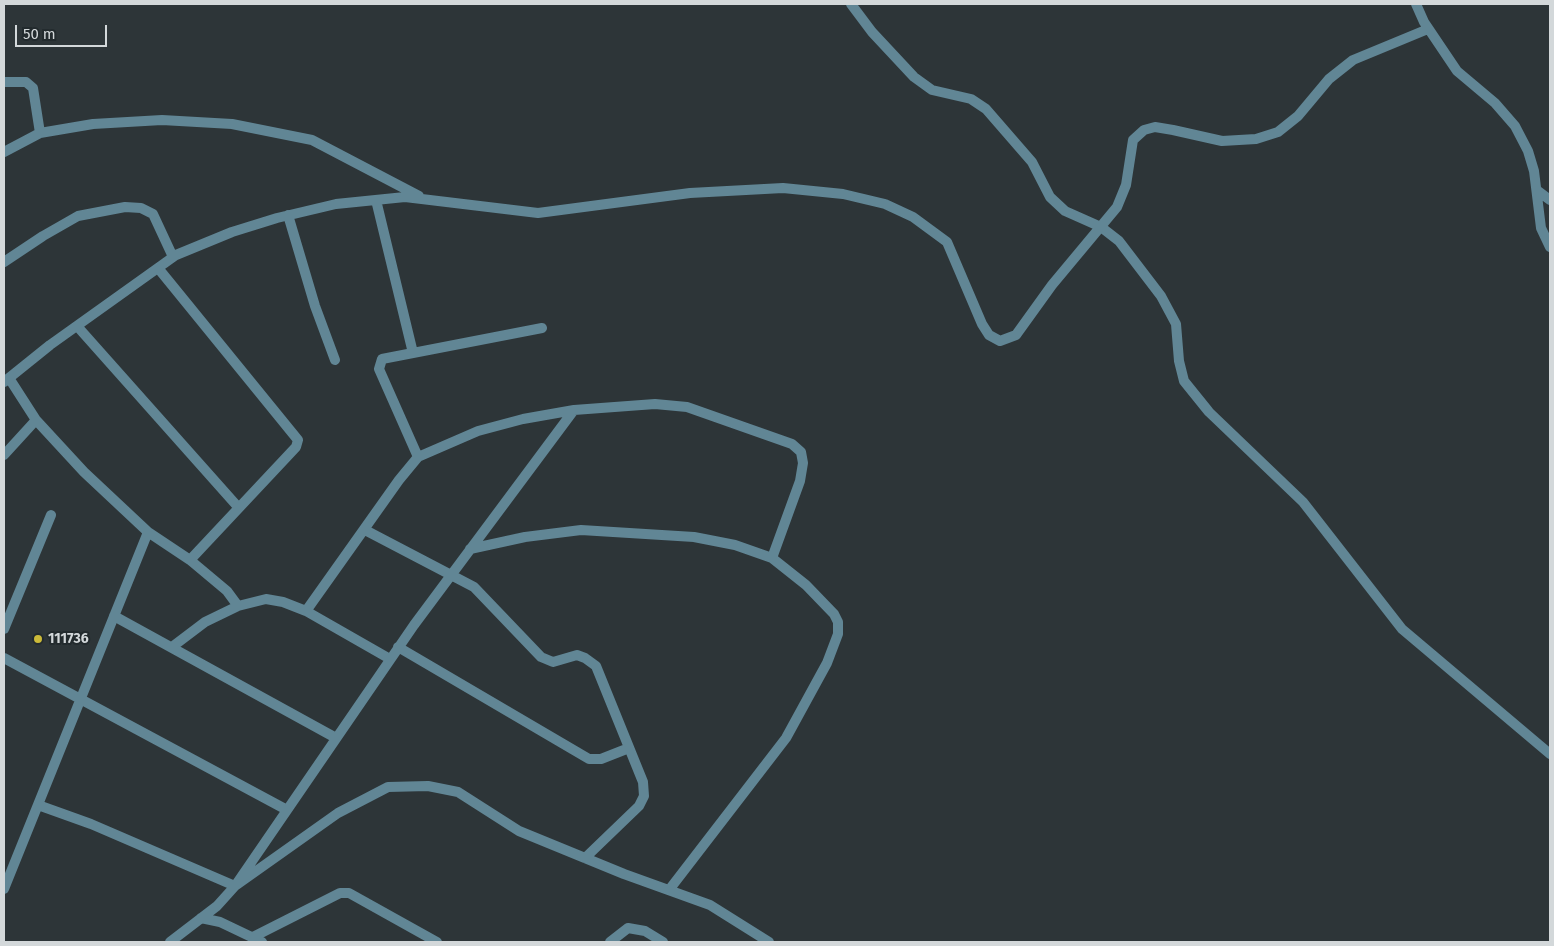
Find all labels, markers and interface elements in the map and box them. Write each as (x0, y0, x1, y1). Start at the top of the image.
scale bar (18, 15, 110, 47)
text: 50 m (23, 25, 56, 43)
place label: 111736 (48, 631, 89, 647)
marker: 111736 (32, 633, 44, 645)

